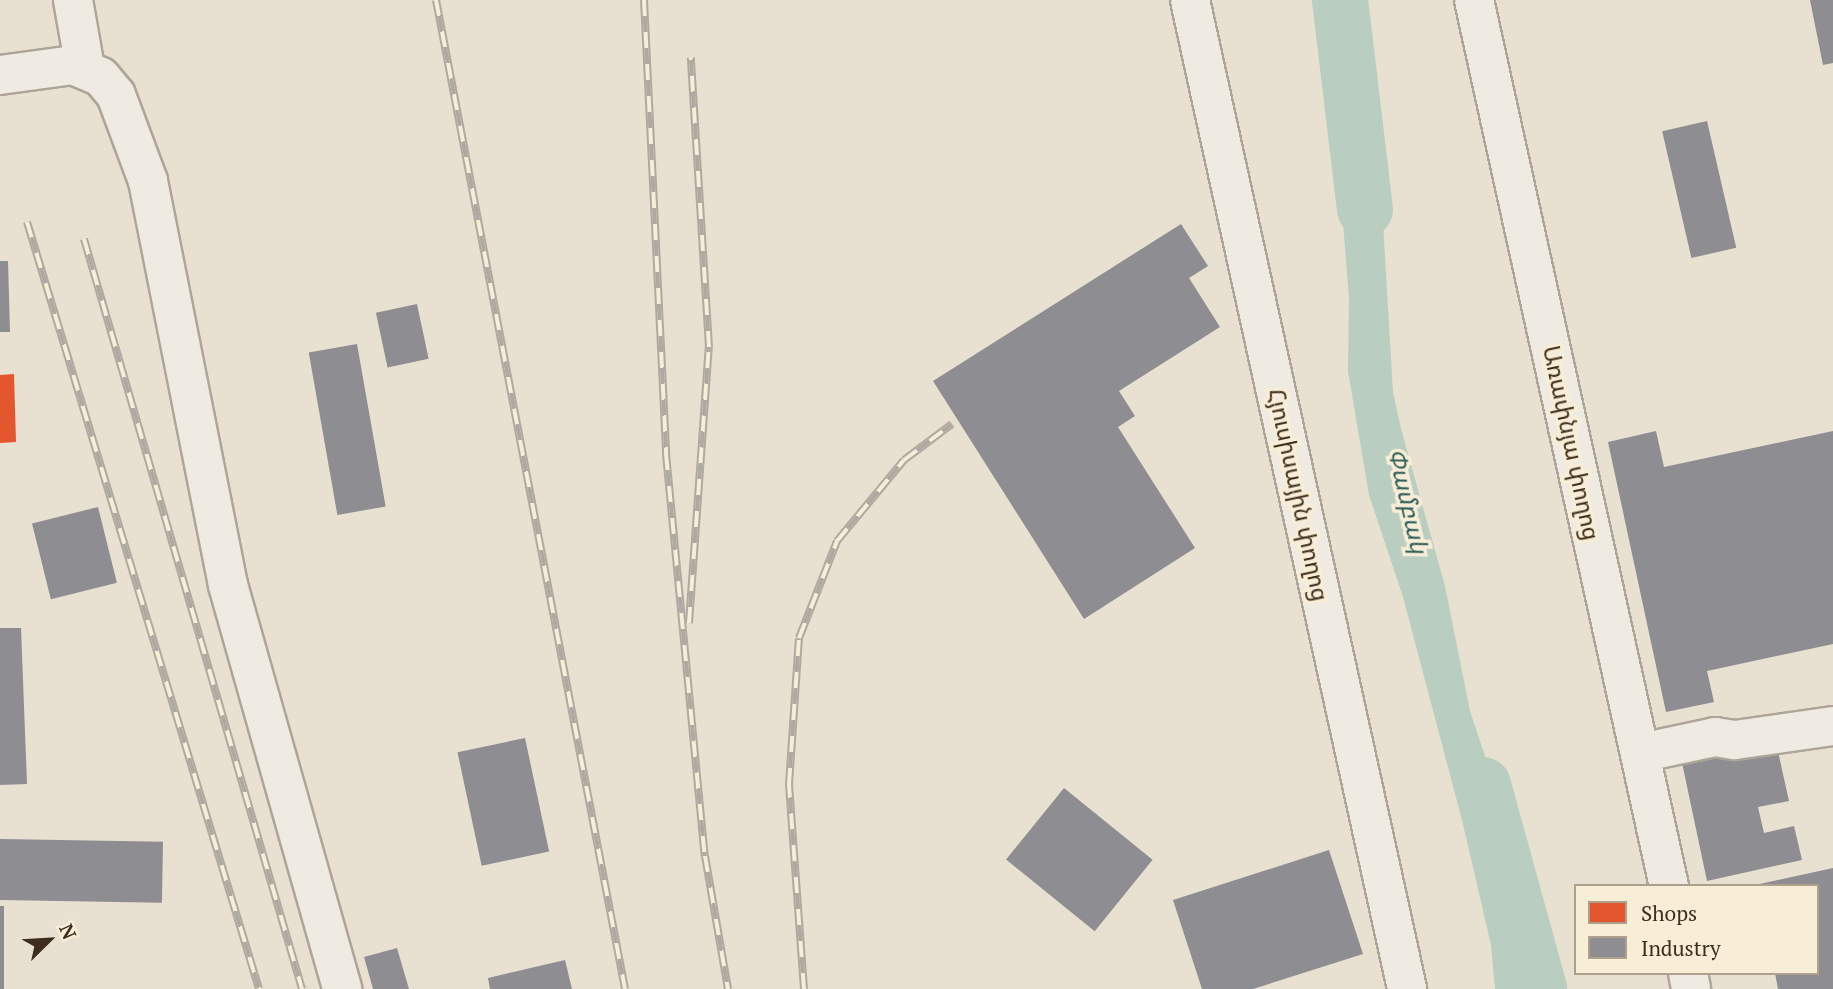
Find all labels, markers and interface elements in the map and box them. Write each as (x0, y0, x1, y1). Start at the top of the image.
street label: Առափնյա փողոց (1537, 343, 1605, 543)
street label: Հյուսիսային փողոց (1262, 386, 1334, 604)
water label: Փամբակ (1382, 446, 1434, 556)
legend (1574, 884, 1819, 975)
text: Shops (1641, 899, 1697, 927)
north arrow (14, 905, 84, 975)
text: N (54, 920, 83, 943)
text: Industry (1641, 934, 1721, 962)

